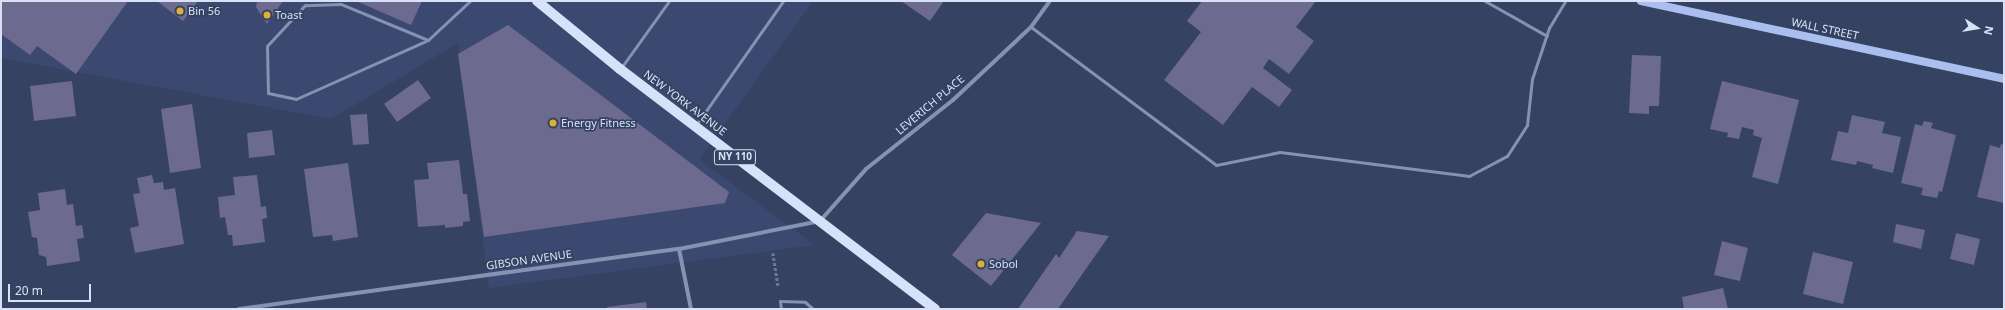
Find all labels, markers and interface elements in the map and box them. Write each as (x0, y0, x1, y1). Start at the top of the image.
place label: Bin 56 (188, 4, 220, 18)
marker: Bin 56 (175, 6, 185, 16)
place label: Toast (275, 8, 302, 22)
north arrow (1957, 8, 1997, 48)
marker: Toast (262, 10, 272, 20)
street label: WALL STREET (1790, 15, 1860, 43)
text: N (1981, 25, 1997, 37)
street label: NEW YORK AVENUE (641, 67, 729, 139)
street label: LEVERICH PLACE (893, 72, 967, 138)
place label: Energy Fitness (561, 116, 636, 130)
marker: Energy Fitness (548, 118, 558, 128)
road number: NY 110 (713, 149, 757, 165)
street label: GIBSON AVENUE (485, 247, 573, 273)
place label: Sobol (989, 257, 1018, 271)
marker: Sobol (976, 259, 986, 269)
scale bar (10, 276, 93, 302)
text: 20 m (15, 282, 43, 299)

